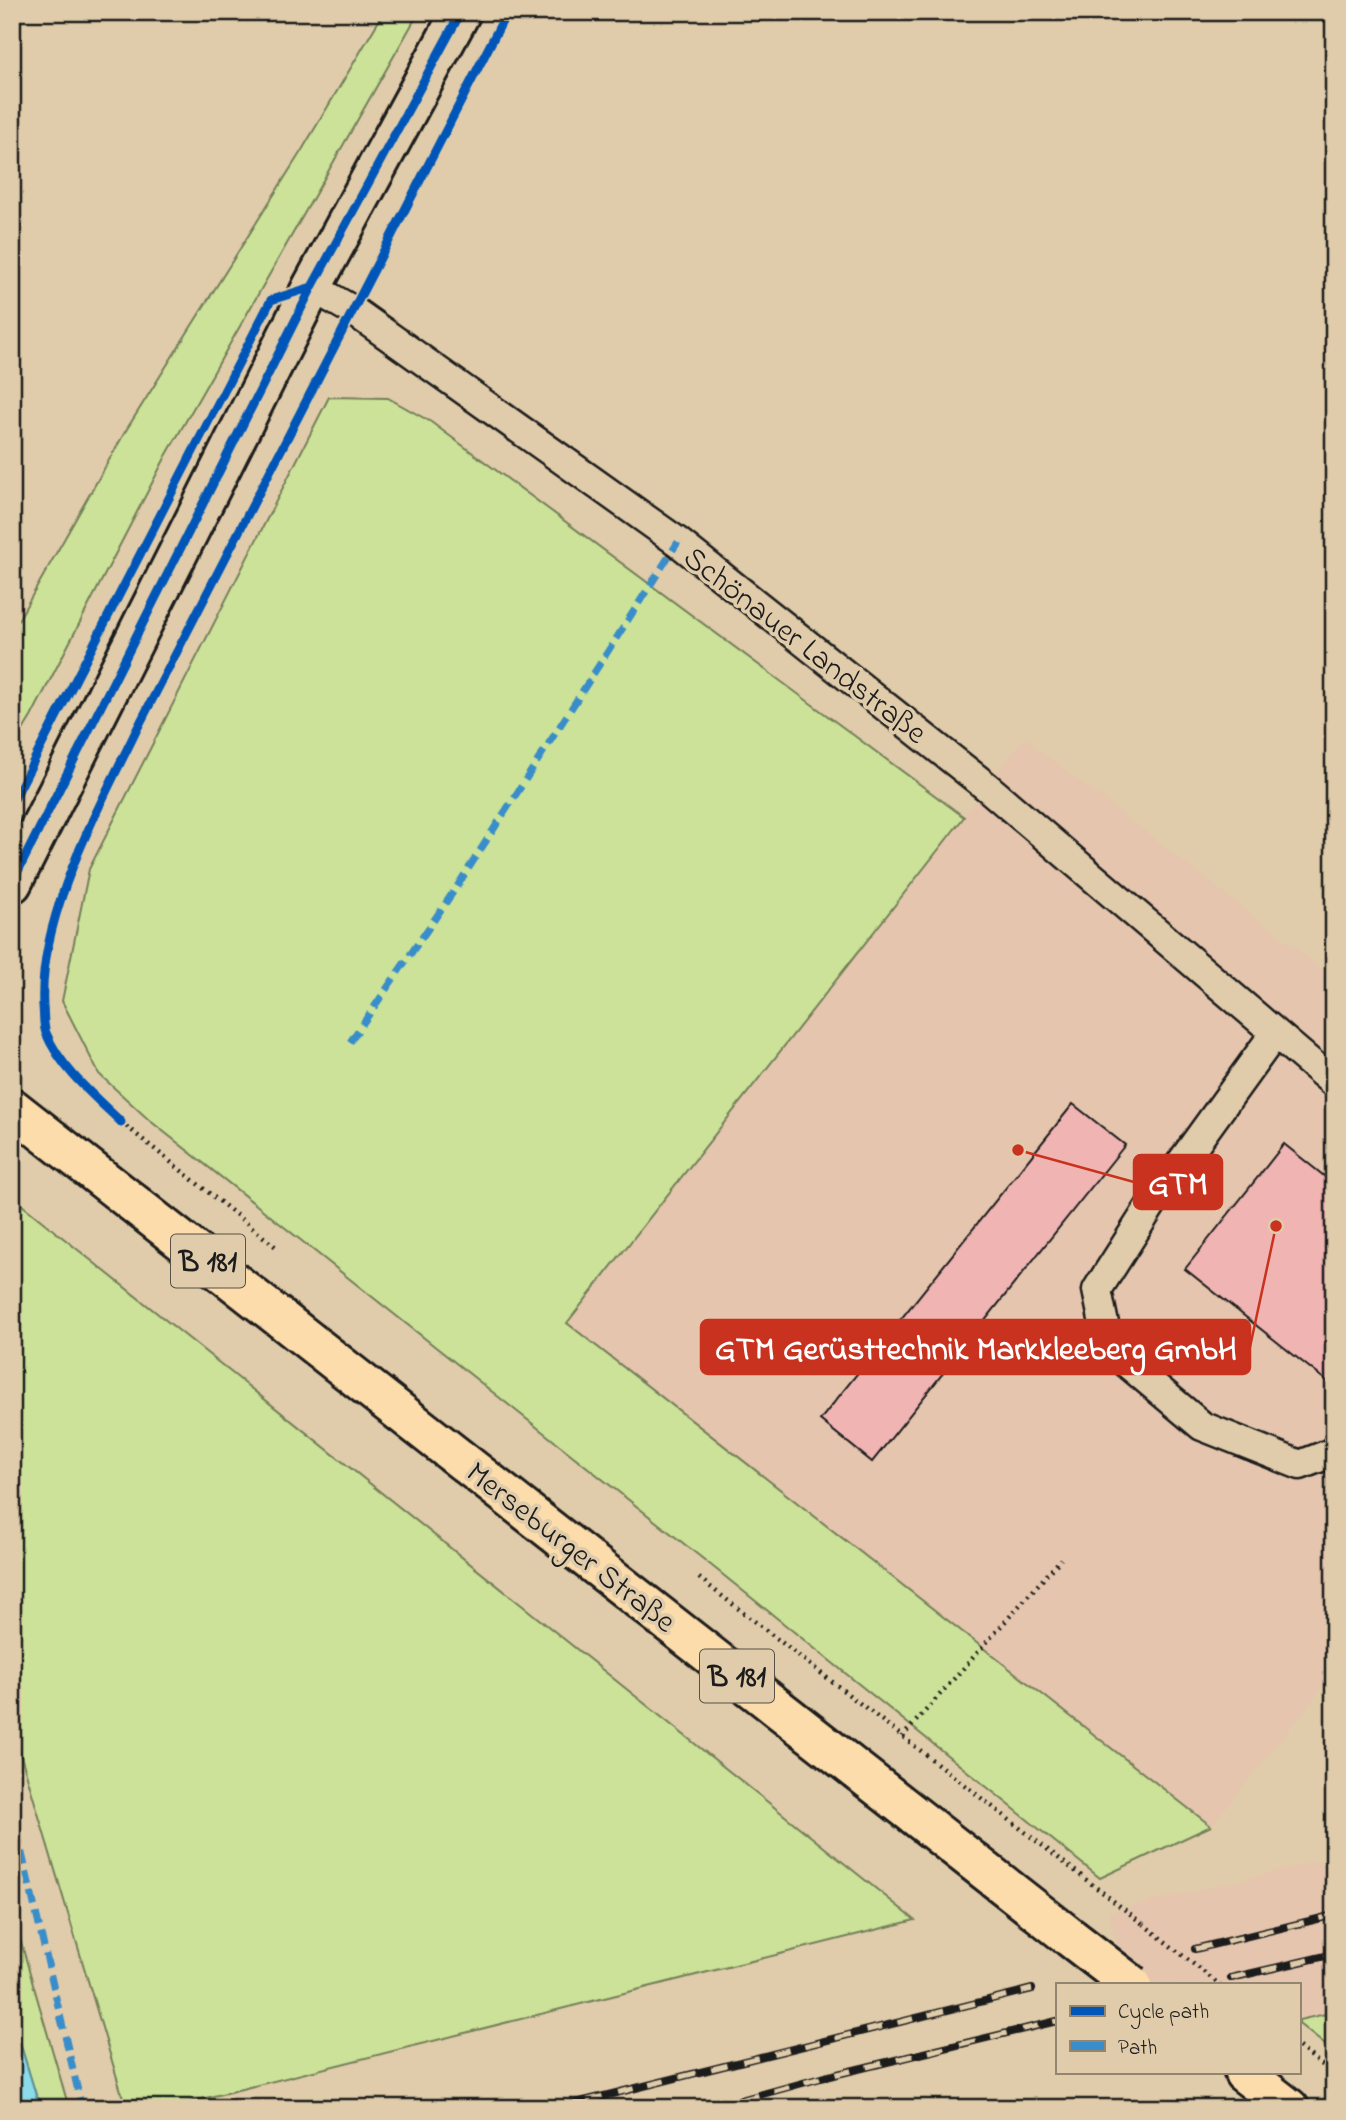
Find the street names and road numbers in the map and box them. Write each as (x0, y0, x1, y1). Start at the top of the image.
street label: Schönauer Landstraße (672, 536, 936, 758)
road number: B 181 (171, 1234, 245, 1288)
street label: Merseburger Straße (455, 1452, 686, 1646)
road number: B 181 (700, 1650, 774, 1702)

